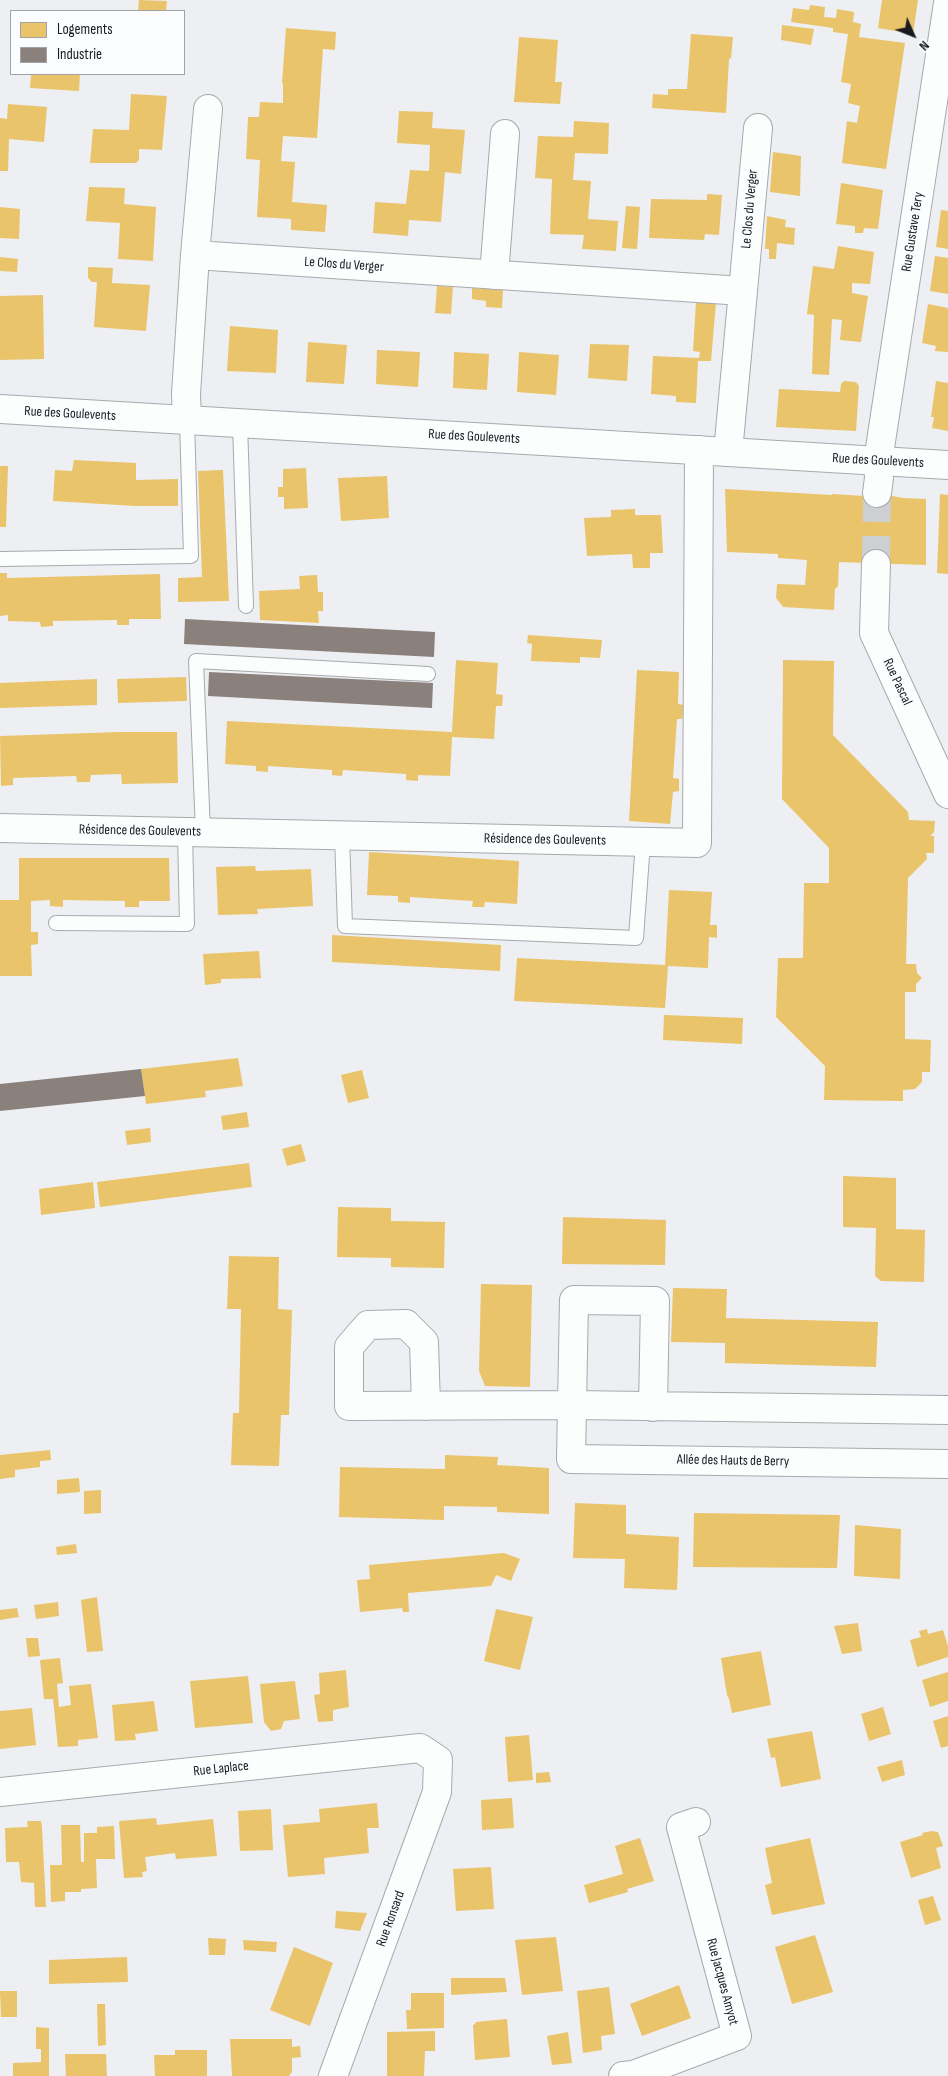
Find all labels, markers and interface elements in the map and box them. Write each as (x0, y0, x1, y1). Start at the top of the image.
legend (10, 10, 185, 75)
north arrow (888, 10, 938, 60)
text: Logements (57, 20, 113, 39)
text: N (915, 37, 933, 54)
text: Industrie (57, 45, 102, 64)
street label: Le Clos du Verger (738, 169, 762, 249)
street label: Rue Gustave Tery (898, 191, 928, 273)
street label: Le Clos du Verger (304, 254, 384, 276)
street label: Rue des Goulevents (24, 403, 116, 425)
street label: Rue des Goulevents (428, 426, 520, 448)
street label: Rue des Goulevents (832, 450, 924, 472)
street label: Rue Pascal (879, 656, 915, 708)
street label: Résidence des Goulevents (79, 822, 201, 840)
street label: Résidence des Goulevents (484, 831, 606, 849)
street label: Allée des Hauts de Berry (677, 1452, 789, 1470)
street label: Rue Laplace (192, 1758, 250, 1780)
street label: Rue Ronsard (373, 1889, 409, 1949)
street label: Rue Jacques Amyot (702, 1937, 742, 2027)

